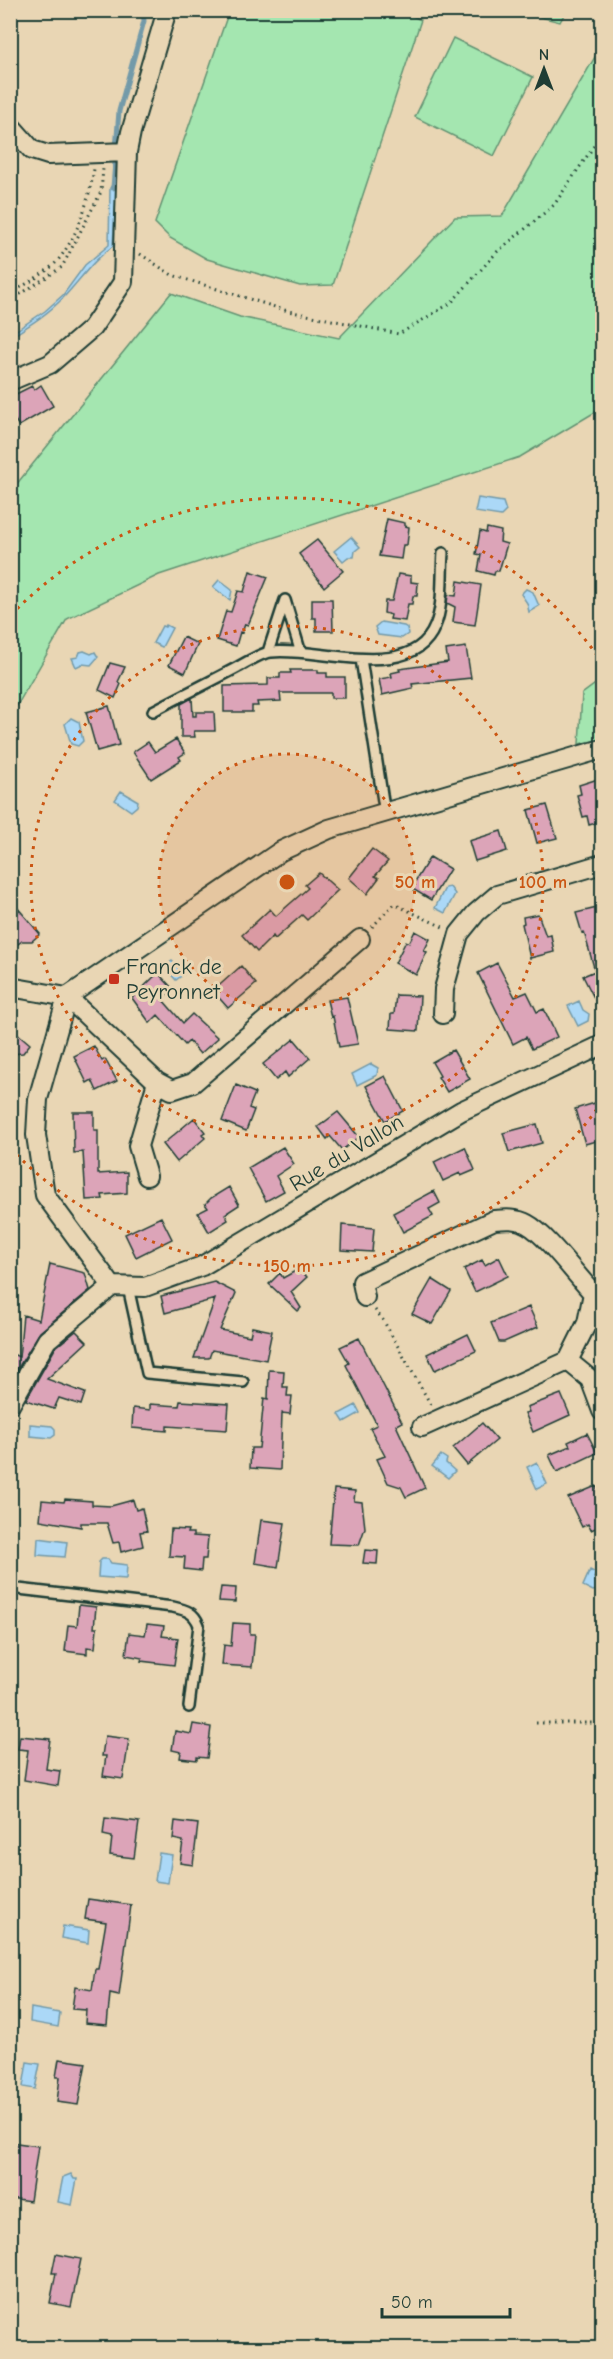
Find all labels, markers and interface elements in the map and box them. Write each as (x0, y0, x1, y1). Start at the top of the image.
north arrow (514, 39, 574, 99)
text: N (539, 46, 549, 64)
centre of rings (277, 872, 297, 892)
text: 50 m (395, 872, 435, 893)
text: 100 m (519, 872, 567, 893)
place label: Franck de Peyronnet (126, 954, 222, 1005)
marker: Franck de Peyronnet (107, 972, 121, 986)
street label: Rue du Vallon (285, 1109, 408, 1197)
text: 150 m (263, 1256, 311, 1277)
scale bar (382, 2281, 510, 2319)
text: 50 m (391, 2292, 433, 2313)

